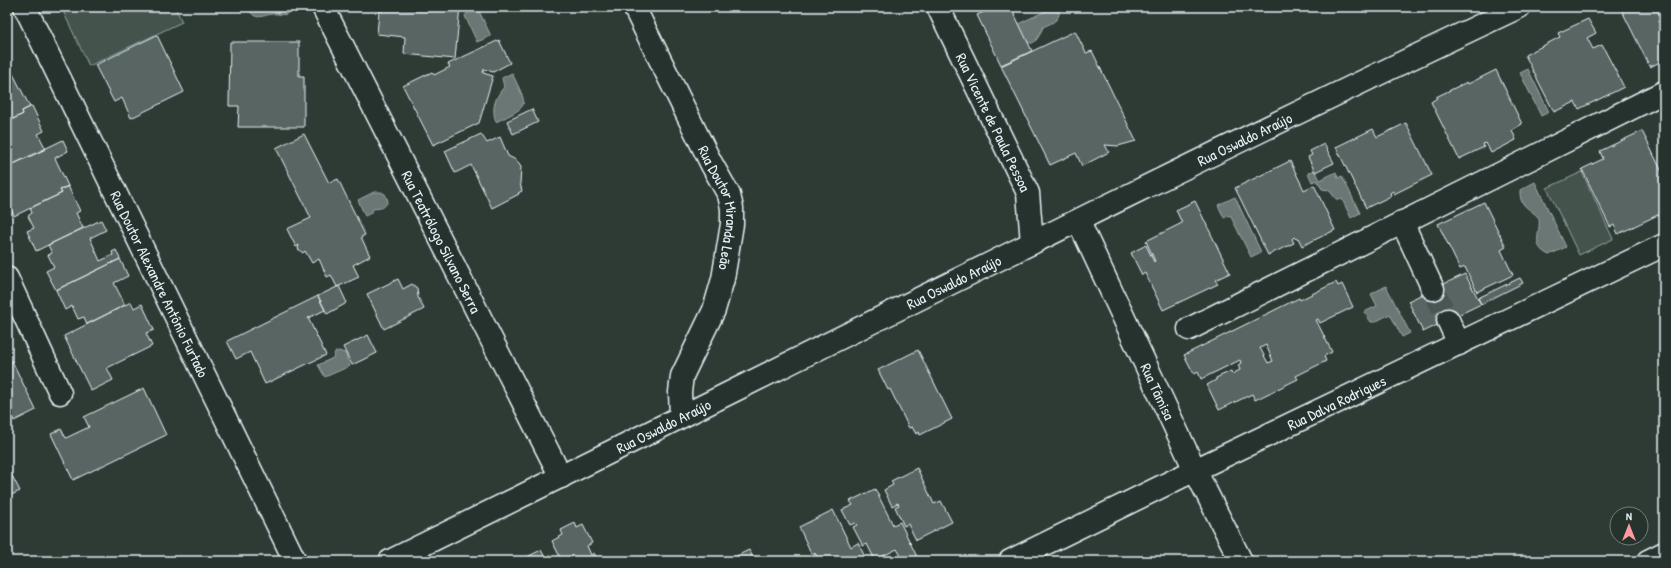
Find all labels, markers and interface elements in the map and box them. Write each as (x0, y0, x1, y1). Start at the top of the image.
street label: Rua Vicente de Paula Pessoa (951, 49, 1036, 195)
street label: Rua Oswaldo Araújo (1193, 107, 1295, 171)
street label: Rua Doutor Miranda Leão (693, 142, 743, 272)
street label: Rua Teatrólogo Silvano Serra (397, 167, 487, 317)
street label: Rua Doutor Alexandre Antônio Furtado (106, 187, 214, 381)
street label: Rua Oswaldo Araújo (903, 249, 1004, 314)
street label: Rua Tâmisa (1136, 359, 1180, 423)
street label: Rua Dalva Rodrigues (1284, 369, 1389, 435)
street label: Rua Oswaldo Araújo (613, 393, 714, 458)
north arrow (1609, 506, 1649, 546)
text: N (1626, 509, 1632, 523)

